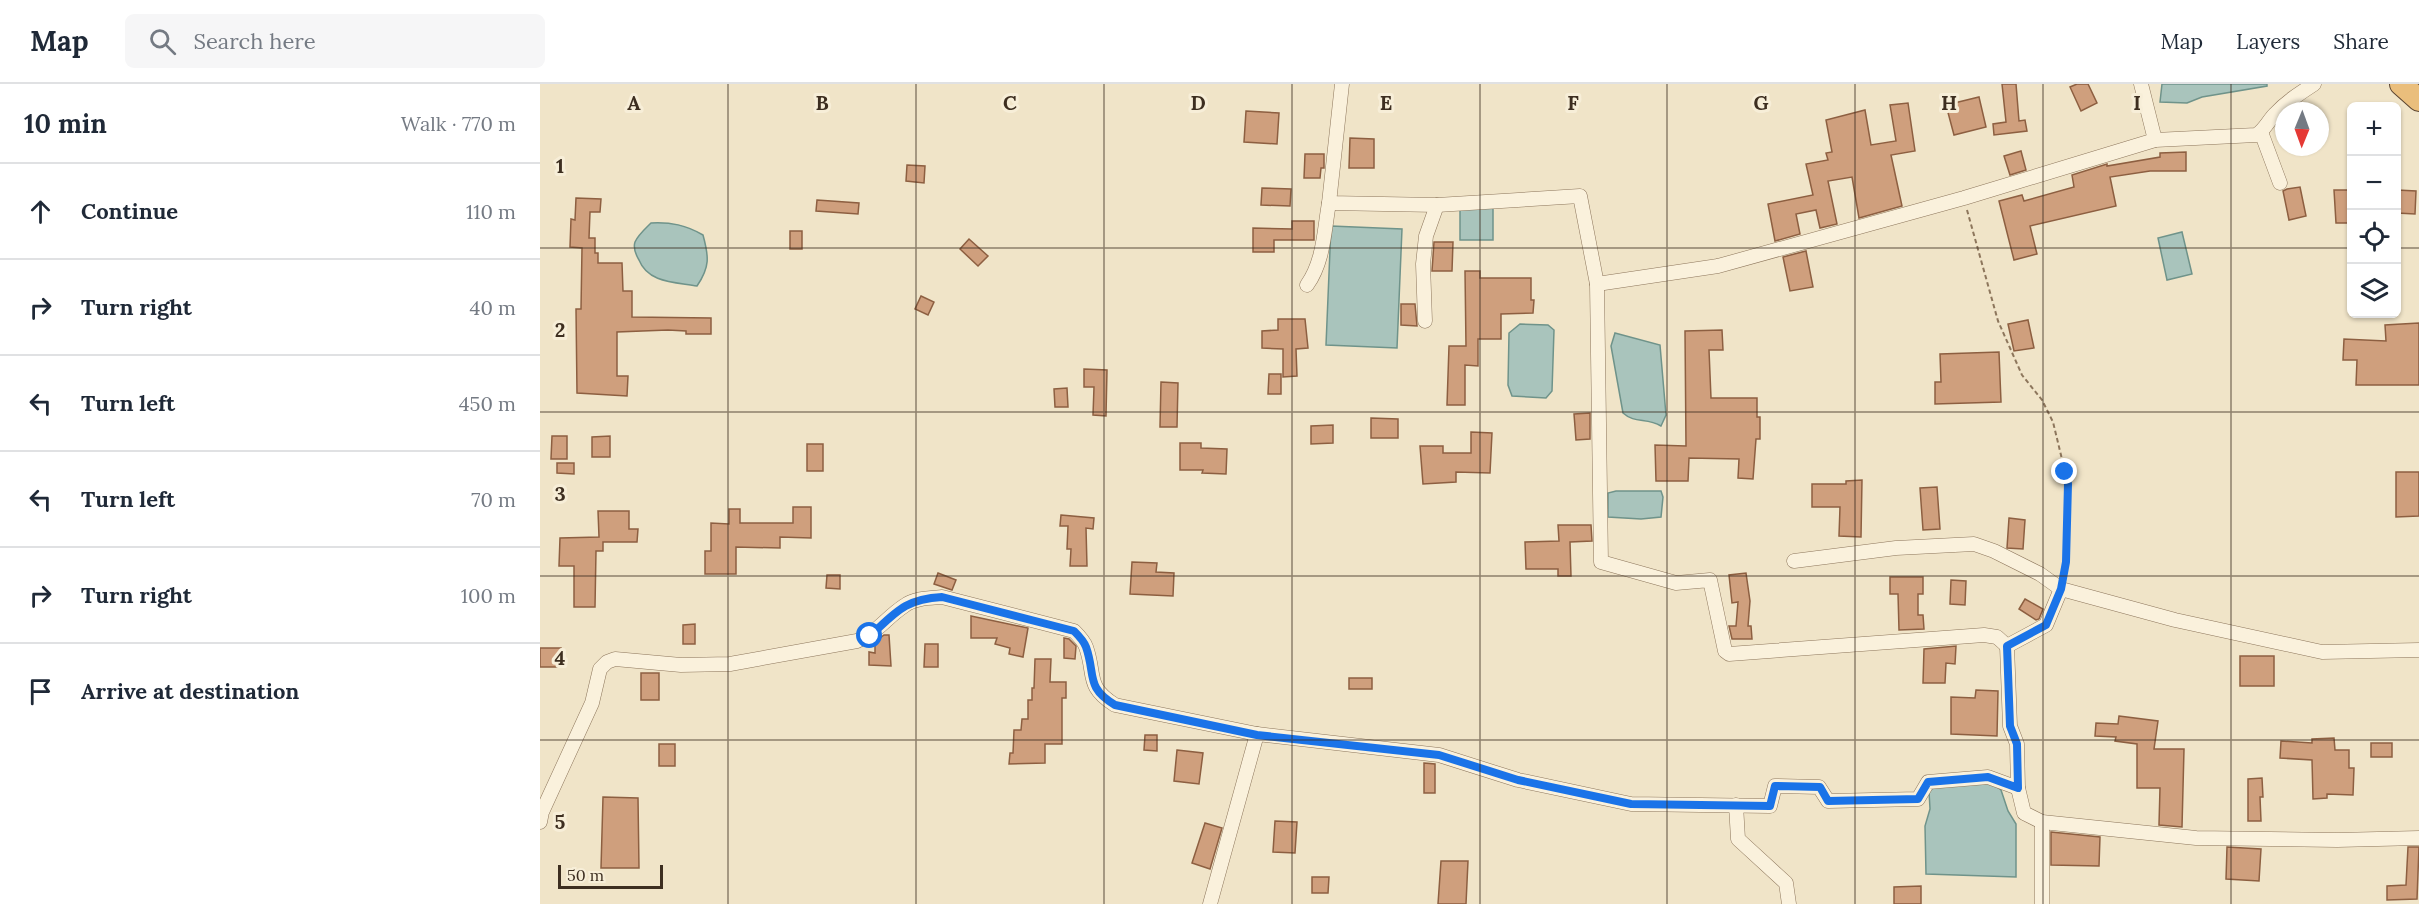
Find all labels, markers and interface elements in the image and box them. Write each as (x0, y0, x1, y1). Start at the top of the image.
search box (125, 14, 545, 68)
text: Map (30, 23, 89, 59)
icon: search (146, 25, 179, 58)
text: Search here (194, 27, 316, 55)
text: Map (2160, 28, 2203, 55)
text: Layers (2236, 28, 2300, 55)
text: Share (2333, 28, 2389, 55)
text: A (627, 90, 641, 115)
text: B (815, 90, 829, 115)
text: C (1003, 90, 1017, 115)
text: D (1190, 90, 1206, 115)
text: E (1380, 90, 1392, 115)
text: F (1567, 90, 1579, 115)
text: G (1753, 90, 1769, 115)
text: H (1941, 90, 1957, 115)
text: I (2133, 90, 2141, 115)
north arrow (2275, 102, 2329, 156)
map controls (2347, 102, 2401, 318)
button: + (2347, 102, 2401, 156)
text: 10 min (24, 107, 107, 140)
text: Walk · 770 m (401, 111, 516, 136)
text: 1 (556, 153, 564, 178)
button: − (2347, 156, 2401, 210)
icon: ahead (24, 195, 57, 228)
text: Continue (81, 197, 178, 225)
text: 110 m (466, 199, 516, 224)
button: locate (2347, 210, 2401, 264)
button: layers (2347, 264, 2401, 318)
icon: right (24, 291, 57, 324)
text: Turn right (81, 293, 192, 321)
text: 40 m (470, 295, 516, 320)
text: 2 (555, 317, 565, 342)
icon: left (24, 387, 57, 420)
text: Turn left (81, 389, 175, 417)
text: 450 m (459, 391, 516, 416)
route end (2051, 458, 2077, 484)
text: 3 (554, 481, 566, 506)
icon: left (24, 483, 57, 516)
text: Turn left (81, 485, 175, 513)
text: 70 m (471, 487, 516, 512)
icon: right (24, 579, 57, 612)
text: Turn right (81, 581, 192, 609)
text: 100 m (461, 583, 516, 608)
route start (856, 622, 882, 648)
text: 4 (555, 645, 566, 670)
icon: arrive (24, 675, 57, 708)
text: Arrive at destination (81, 677, 299, 705)
text: 5 (555, 809, 566, 834)
scale bar (558, 862, 663, 890)
text: 50 m (567, 865, 604, 885)

